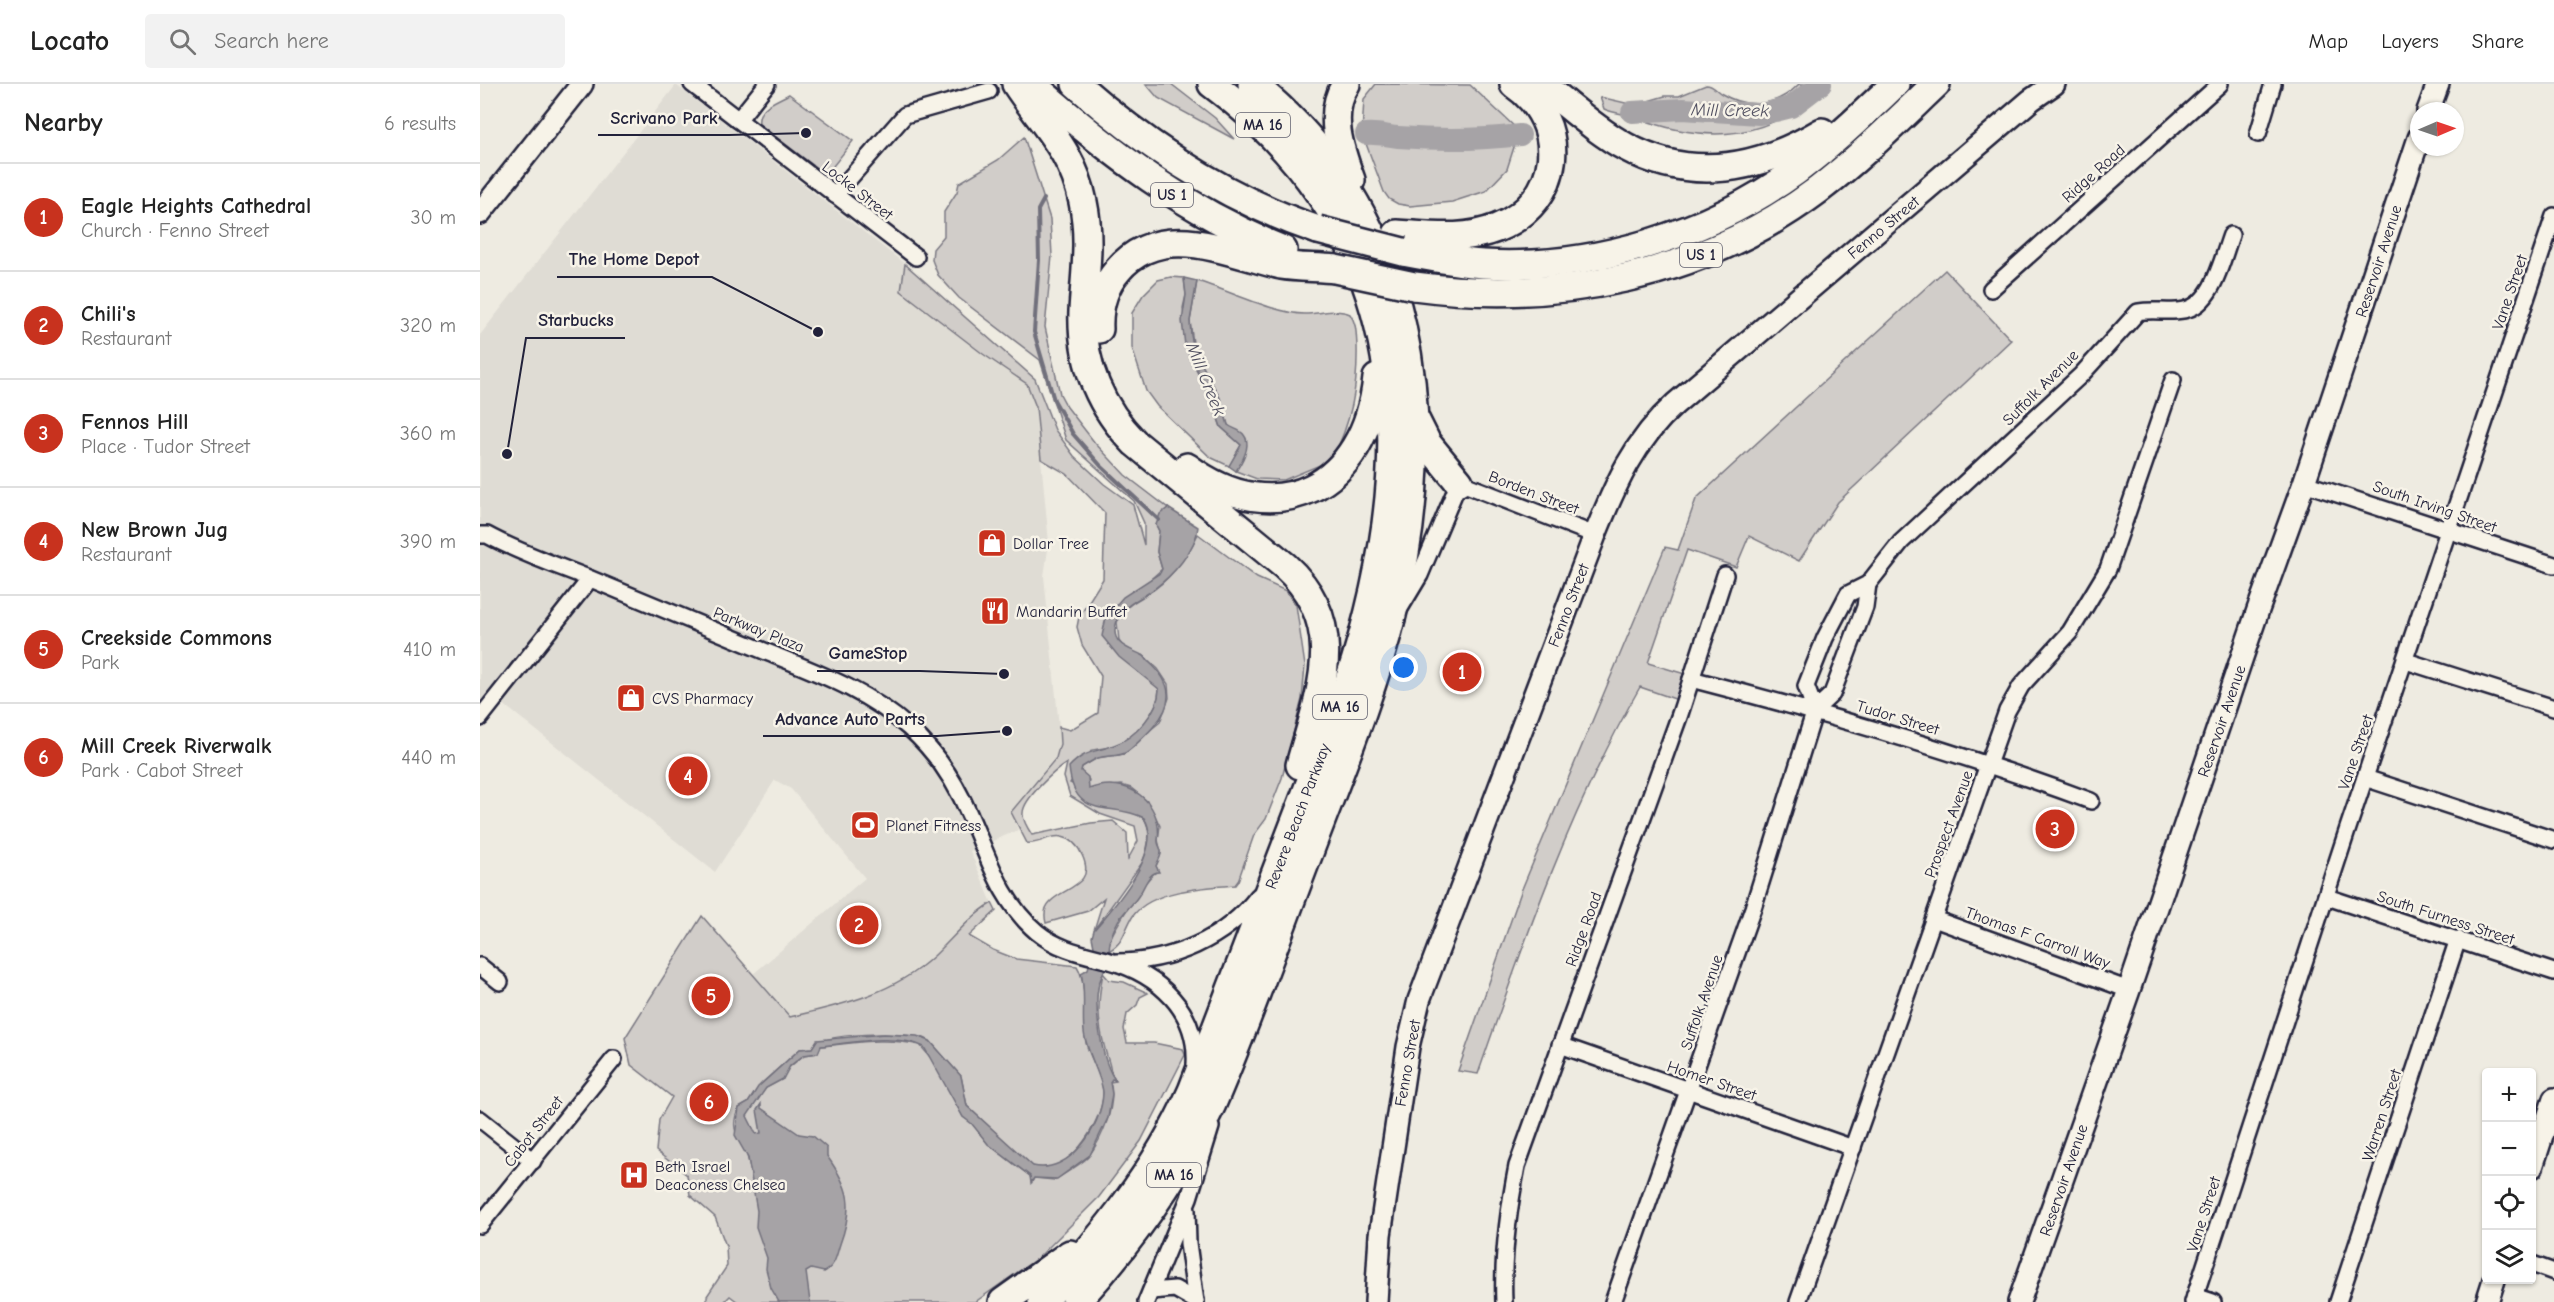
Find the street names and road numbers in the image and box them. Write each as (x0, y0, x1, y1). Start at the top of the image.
road number: MA 16 (1236, 113, 1290, 137)
street label: Ridge Road (2059, 141, 2129, 207)
street label: Locke Street (818, 158, 897, 224)
road number: US 1 (1151, 183, 1193, 207)
street label: Fenno Street (1844, 192, 1923, 263)
street label: Reservoir Avenue (2352, 203, 2406, 320)
road number: US 1 (1680, 243, 1722, 267)
street label: Vane Street (2489, 252, 2531, 332)
street label: Suffolk Avenue (1999, 346, 2082, 429)
street label: Borden Street (1486, 468, 1582, 519)
street label: South Irving Street (2370, 477, 2499, 537)
street label: Fenno Street (1545, 561, 1593, 650)
street label: Parkway Plaza (711, 604, 807, 656)
street label: Reservoir Avenue (2194, 663, 2250, 780)
road number: MA 16 (1313, 695, 1367, 719)
street label: Tudor Street (1854, 697, 1941, 739)
street label: Vane Street (2335, 712, 2377, 792)
street label: Revere Beach Parkway (1262, 740, 1334, 892)
street label: Prospect Avenue (1921, 768, 1977, 880)
street label: South Furness Street (2375, 887, 2517, 949)
street label: Ridge Road (1562, 890, 1606, 969)
street label: Thomas F Carroll Way (1963, 903, 2113, 973)
street label: Suffolk Avenue (1677, 952, 1727, 1052)
street label: Fenno Street (1391, 1018, 1425, 1108)
street label: Homer Street (1665, 1057, 1759, 1105)
street label: Warren Street (2359, 1067, 2405, 1164)
street label: Cabot Street (501, 1092, 567, 1171)
street label: Reservoir Avenue (2036, 1122, 2092, 1239)
road number: MA 16 (1147, 1163, 1201, 1187)
street label: Vane Street (2183, 1174, 2225, 1254)

